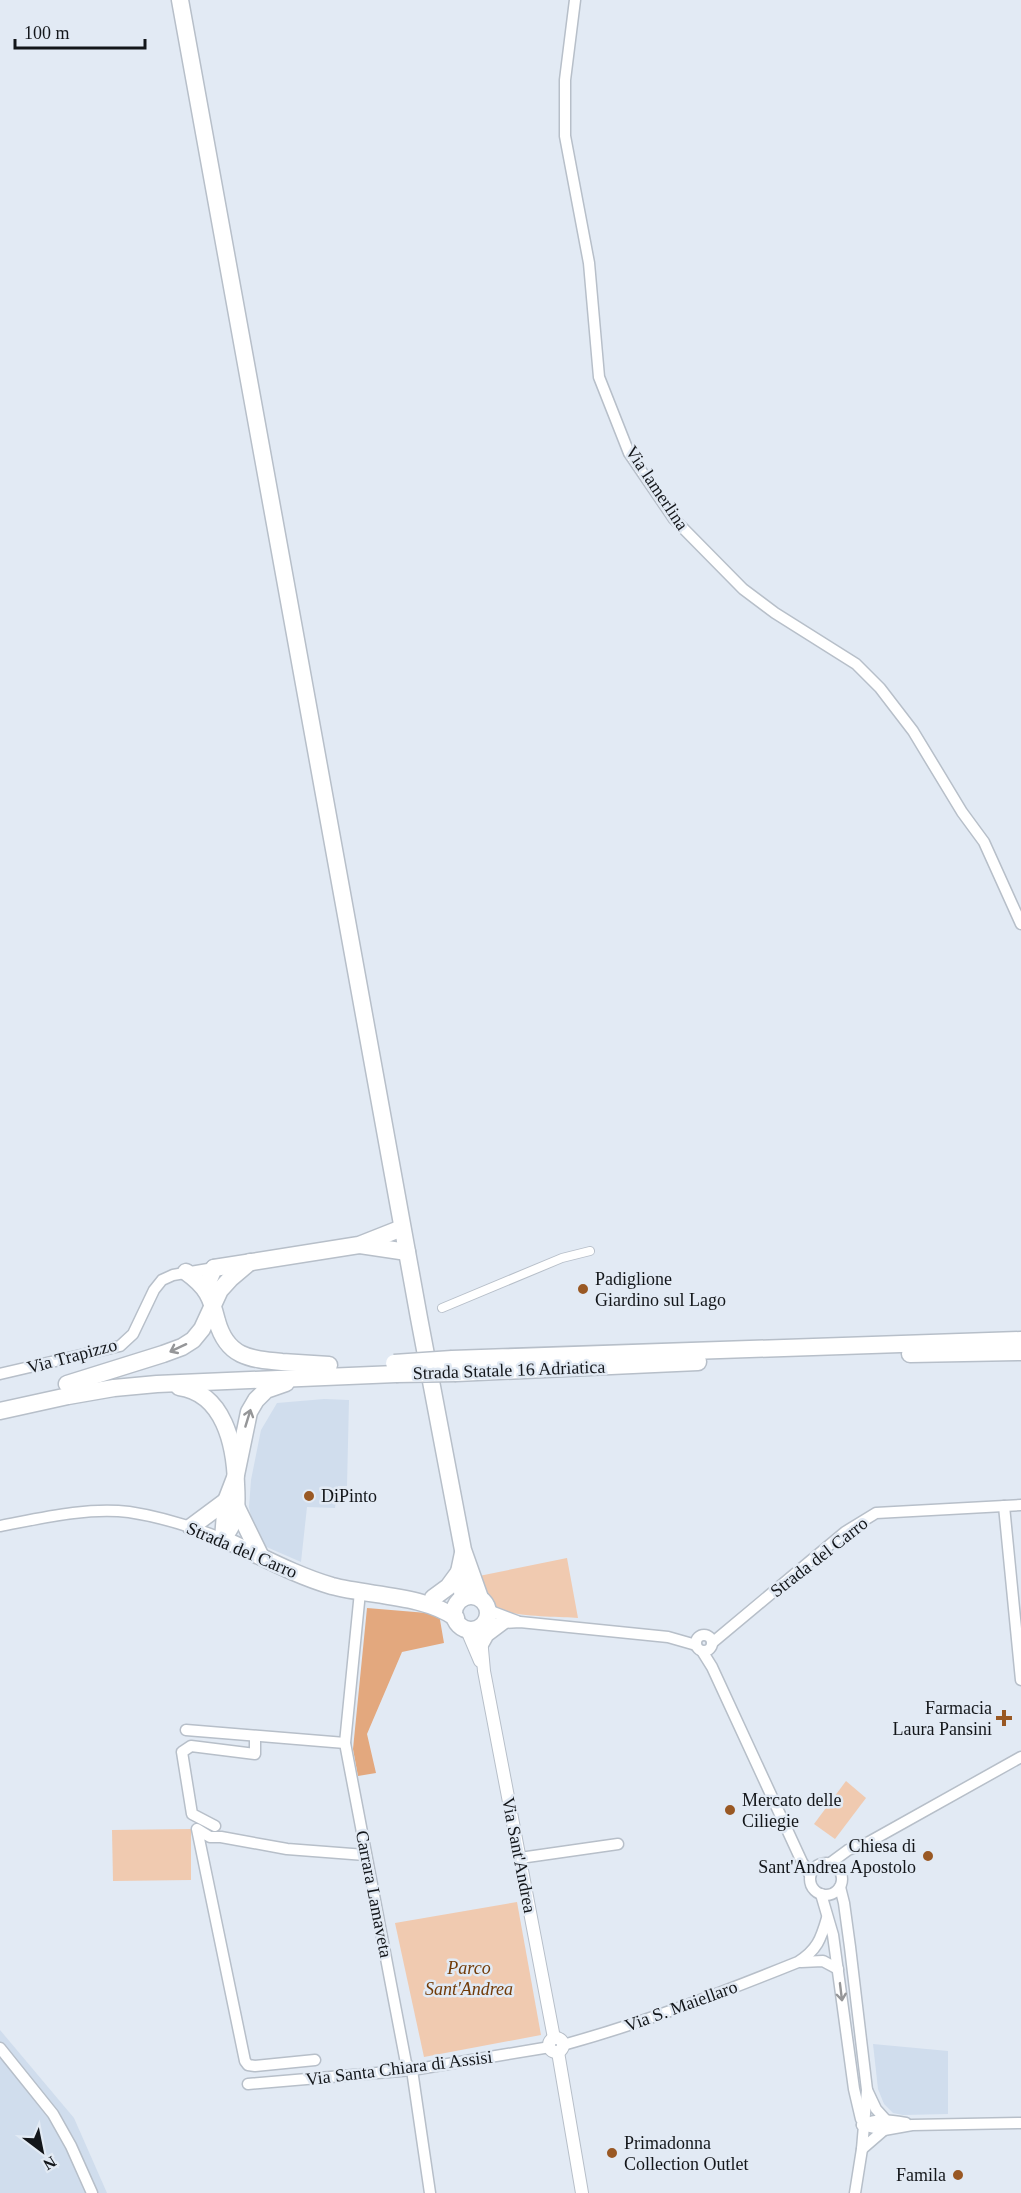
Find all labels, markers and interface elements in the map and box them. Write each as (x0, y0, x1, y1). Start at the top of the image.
scale bar (15, 12, 146, 50)
text: 100 m (24, 23, 70, 43)
street label: Via lamerlina (621, 442, 693, 534)
place label: Padiglione Giardino sul Lago (595, 1269, 726, 1310)
marker: Padiglione Giardino sul Lago (576, 1282, 590, 1296)
street label: Via Trapizzo (25, 1334, 119, 1378)
one-way arrow (169, 1342, 187, 1354)
street label: Strada Statale 16 Adriatica (412, 1357, 606, 1383)
one-way arrow (243, 1409, 254, 1428)
place label: DiPinto (321, 1486, 377, 1506)
marker: DiPinto (302, 1489, 316, 1503)
street label: Strada del Carro (766, 1513, 872, 1601)
street label: Strada del Carro (184, 1518, 300, 1582)
place label: Farmacia Laura Pansini (893, 1698, 992, 1739)
marker: Farmacia Laura Pansini (997, 1711, 1011, 1725)
place label: Mercato delle Ciliegie (742, 1790, 841, 1831)
street label: Via Sant'Andrea (498, 1795, 540, 1915)
marker: Mercato delle Ciliegie (723, 1803, 737, 1817)
street label: Carrara Lamaveta (352, 1829, 396, 1959)
place label: Chiesa di Sant'Andrea Apostolo (758, 1836, 916, 1877)
marker: Chiesa di Sant'Andrea Apostolo (921, 1849, 935, 1863)
park label: Parco Sant'Andrea (425, 1958, 513, 1999)
street label: Via S. Maiellaro (622, 1976, 740, 2036)
one-way arrow (836, 1982, 847, 2002)
street label: Via Santa Chiara di Assisi (305, 2047, 493, 2089)
north arrow (12, 2121, 72, 2181)
place label: Primadonna Collection Outlet (624, 2133, 748, 2174)
marker: Primadonna Collection Outlet (605, 2146, 619, 2160)
text: N (40, 2153, 59, 2174)
place label: Famila (896, 2165, 946, 2185)
marker: Famila (951, 2168, 965, 2182)

